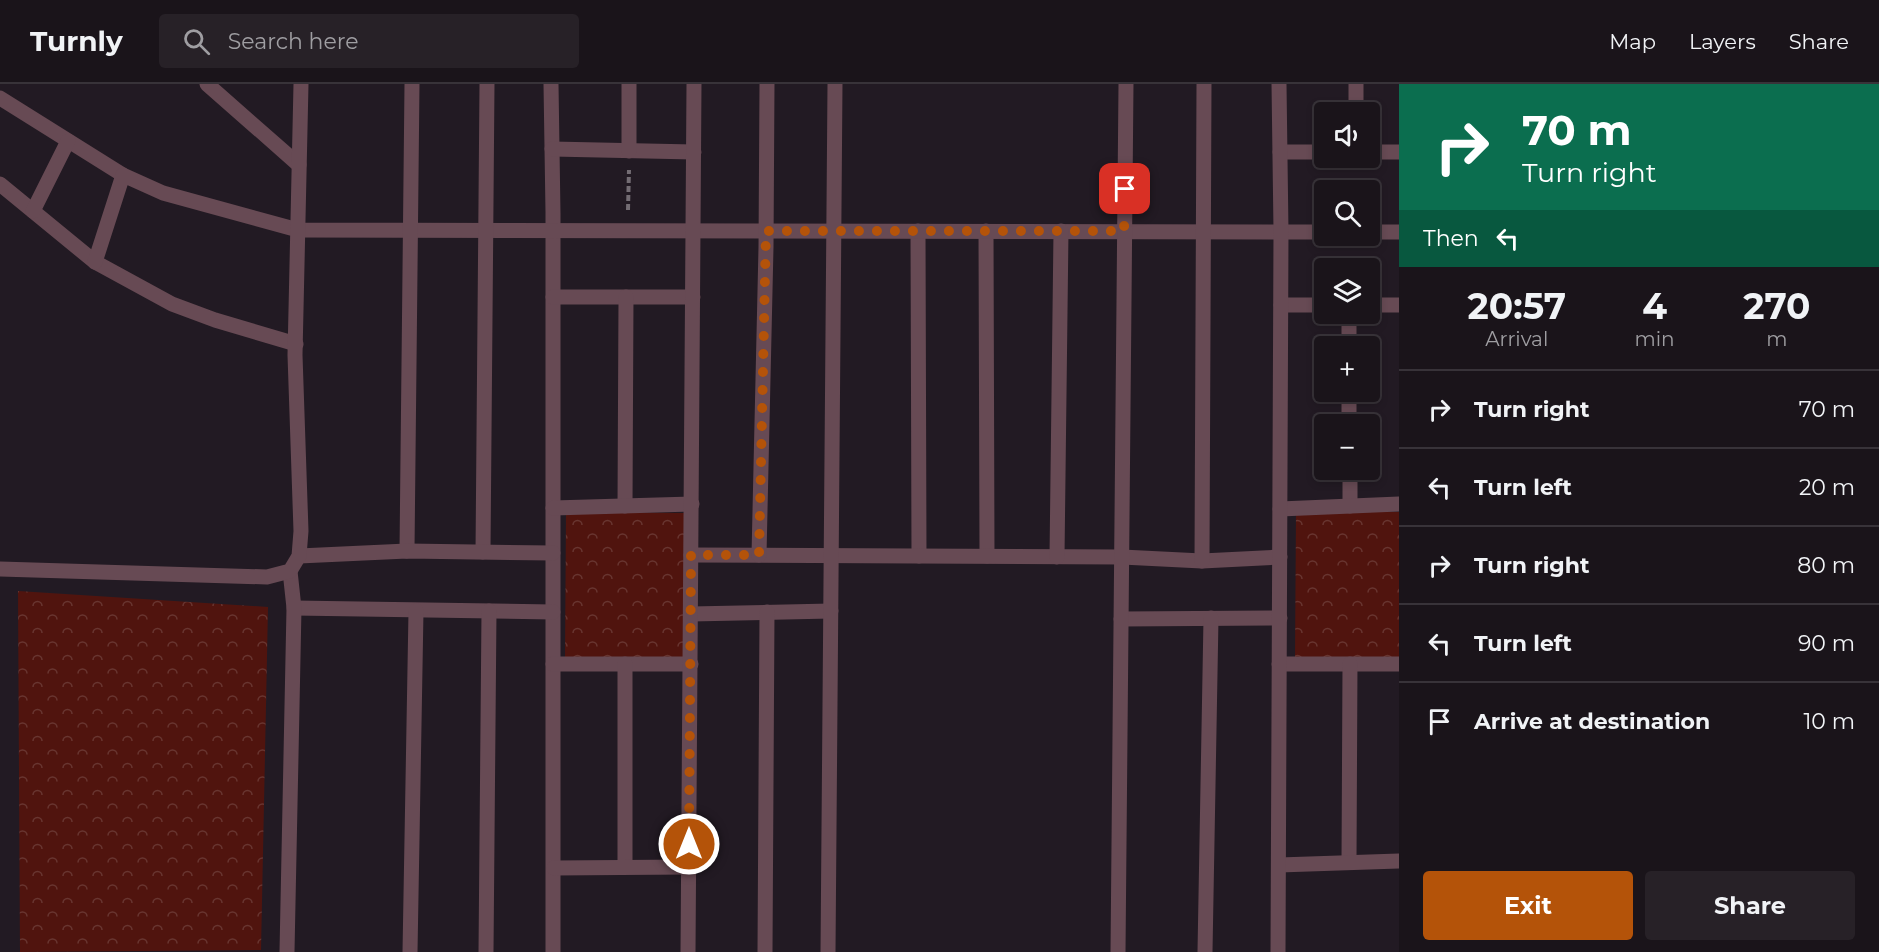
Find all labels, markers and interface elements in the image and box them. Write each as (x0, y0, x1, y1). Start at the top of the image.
search box (159, 14, 579, 68)
text: Turnly (30, 24, 123, 58)
icon: search (180, 25, 213, 58)
text: Search here (228, 28, 359, 55)
text: Map (1609, 29, 1656, 54)
text: Layers (1689, 29, 1756, 54)
text: Share (1789, 29, 1849, 54)
map controls (1314, 102, 1380, 480)
button: sound (1314, 102, 1380, 168)
text: 70 m (1522, 104, 1632, 156)
icon: right (1423, 108, 1501, 186)
text: Turn right (1522, 156, 1657, 189)
pin (1099, 163, 1150, 214)
icon: arrive (1108, 172, 1141, 205)
button: search (1314, 180, 1380, 246)
icon: left (1491, 222, 1524, 255)
text: Then (1423, 225, 1479, 252)
button: layers (1314, 258, 1380, 324)
text: 20:57 (1468, 284, 1566, 328)
text: 4 (1642, 284, 1667, 328)
text: 270 (1743, 284, 1810, 328)
text: Arrival (1485, 327, 1548, 351)
text: min (1635, 327, 1675, 351)
text: m (1766, 327, 1787, 351)
button: + (1314, 336, 1380, 402)
icon: right (1423, 393, 1456, 426)
text: Turn right (1474, 396, 1589, 423)
text: 70 m (1799, 396, 1855, 423)
button: − (1314, 414, 1380, 480)
icon: left (1423, 471, 1456, 504)
text: Turn left (1474, 474, 1572, 501)
text: 20 m (1799, 474, 1855, 501)
icon: right (1423, 549, 1456, 582)
text: Turn right (1474, 552, 1589, 579)
text: 80 m (1797, 552, 1855, 579)
icon: left (1423, 627, 1456, 660)
text: Turn left (1474, 630, 1572, 657)
text: 90 m (1798, 630, 1855, 657)
icon: arrive (1423, 705, 1456, 738)
text: Arrive at destination (1474, 708, 1710, 735)
text: 10 m (1803, 708, 1855, 735)
position arrow (657, 812, 721, 876)
button: Exit (1423, 871, 1633, 940)
button: Share (1645, 871, 1855, 940)

